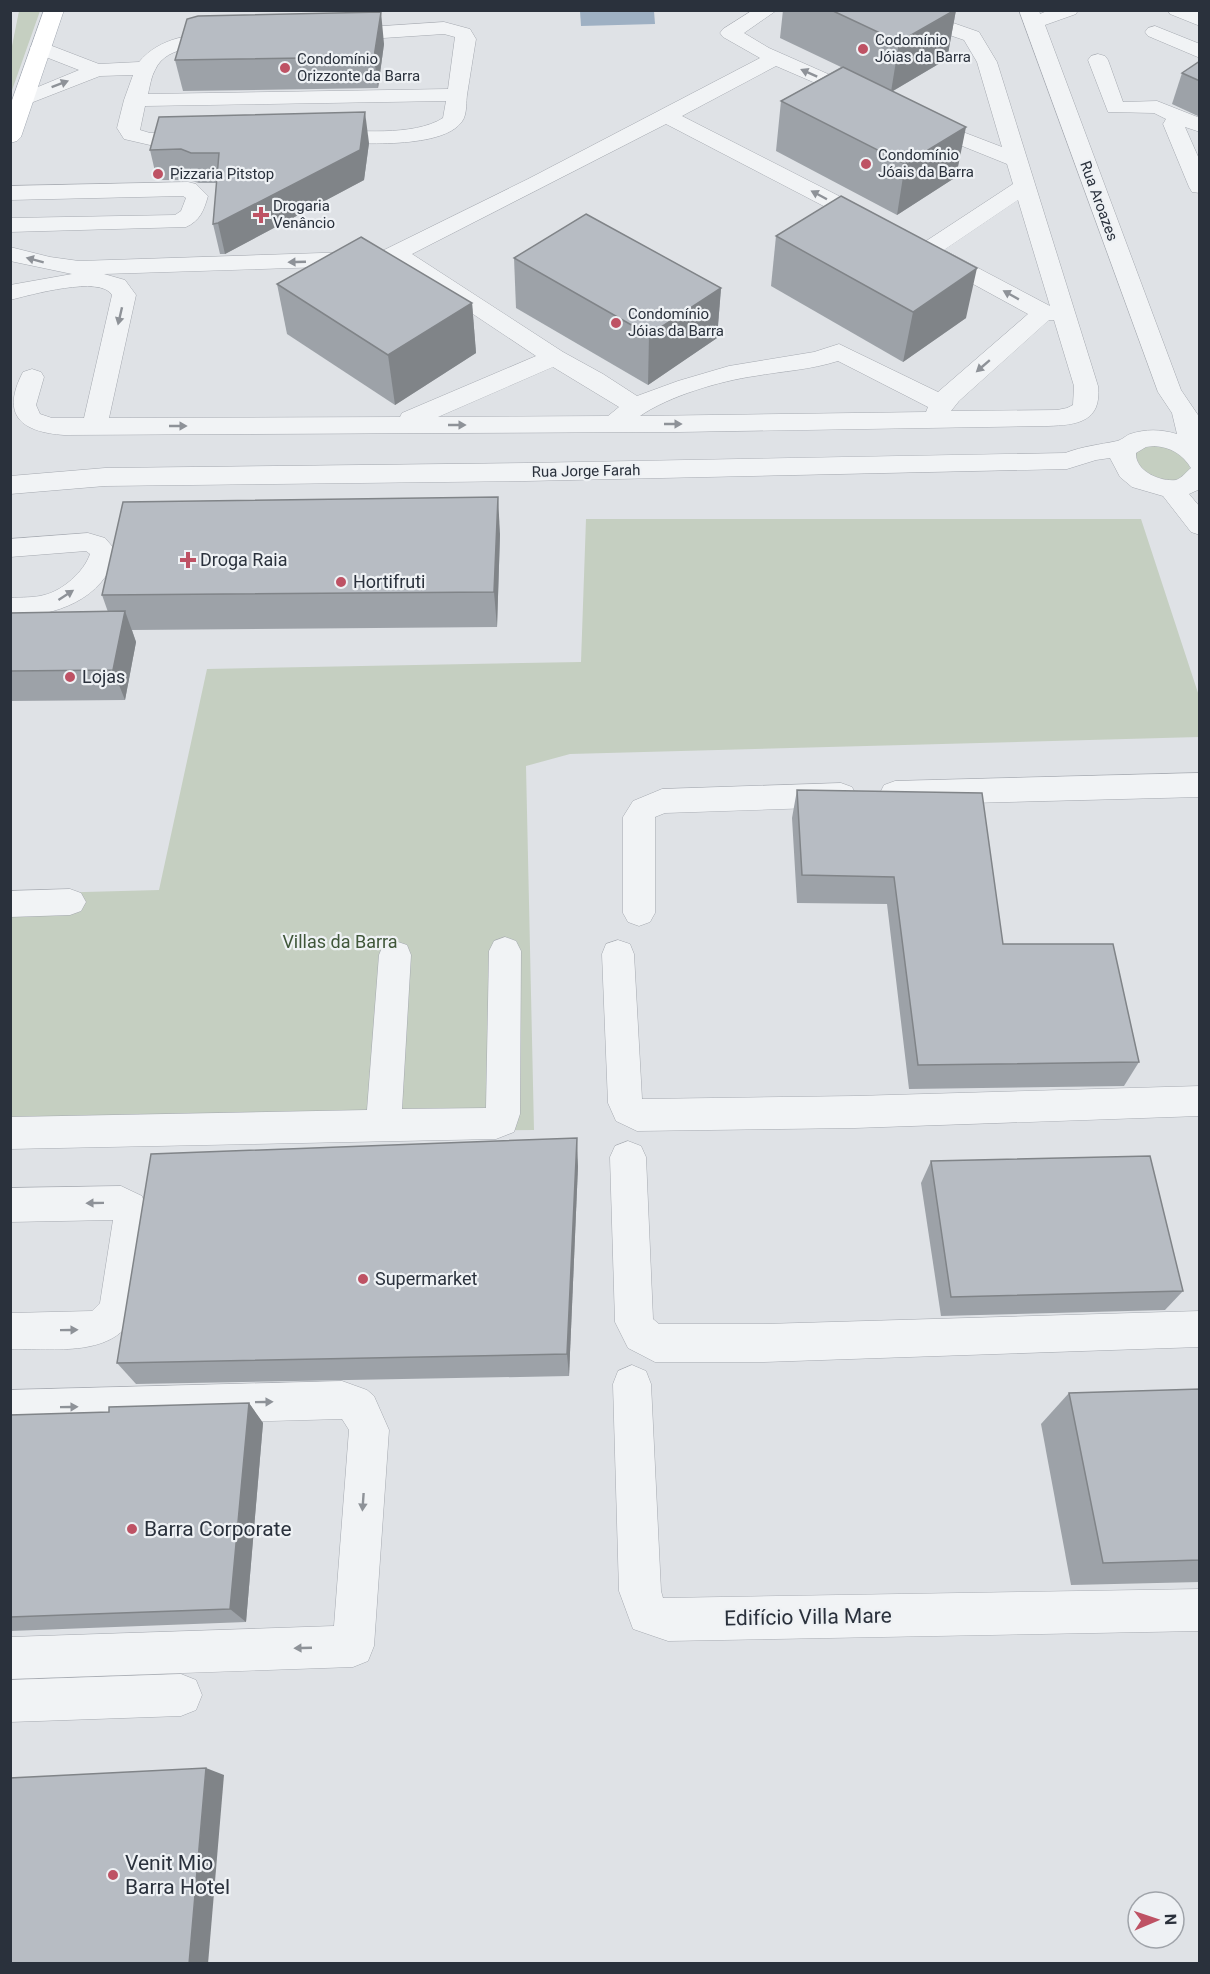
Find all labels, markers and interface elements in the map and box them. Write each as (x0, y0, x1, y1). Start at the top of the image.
place label: Codomínio Jóias da Barra (875, 31, 971, 66)
marker: Codomínio Jóias da Barra (856, 42, 870, 56)
place label: Condomínio Orizzonte da Barra (297, 50, 420, 85)
marker: Condomínio Orizzonte da Barra (278, 61, 292, 75)
one-way arrow (799, 68, 817, 78)
one-way arrow (51, 78, 69, 88)
place label: Condomínio Jóais da Barra (878, 146, 974, 181)
marker: Condomínio Jóais da Barra (859, 157, 873, 171)
street label: Rua Aroazes (1076, 159, 1122, 243)
place label: Pizzaria Pitstop (170, 165, 274, 183)
marker: Pizzaria Pitstop (151, 167, 165, 181)
one-way arrow (811, 190, 828, 200)
place label: Drogaria Venâncio (273, 197, 335, 232)
marker: Drogaria Venâncio (254, 208, 268, 222)
one-way arrow (26, 255, 44, 264)
one-way arrow (288, 257, 307, 266)
one-way arrow (1002, 291, 1019, 301)
place label: Condomínio Jóias da Barra (628, 305, 724, 340)
one-way arrow (114, 307, 124, 326)
marker: Condomínio Jóias da Barra (609, 316, 623, 330)
one-way arrow (975, 359, 991, 372)
one-way arrow (663, 419, 682, 429)
one-way arrow (168, 421, 187, 431)
one-way arrow (447, 421, 466, 430)
street label: Rua Jorge Farah (532, 461, 640, 481)
place label: Droga Raia (200, 549, 287, 570)
marker: Droga Raia (181, 553, 195, 567)
place label: Hortifruti (353, 571, 425, 592)
marker: Hortifruti (334, 575, 348, 589)
one-way arrow (58, 589, 74, 600)
place label: Lojas (82, 666, 125, 687)
marker: Lojas (63, 670, 77, 684)
park label: Villas da Barra (282, 931, 398, 952)
one-way arrow (85, 1199, 104, 1208)
place label: Supermarket (375, 1268, 478, 1289)
marker: Supermarket (356, 1272, 370, 1286)
one-way arrow (59, 1325, 78, 1334)
one-way arrow (254, 1398, 273, 1407)
one-way arrow (59, 1403, 78, 1412)
one-way arrow (359, 1492, 368, 1511)
place label: Barra Corporate (144, 1517, 292, 1541)
marker: Barra Corporate (125, 1522, 139, 1536)
street label: Edifício Villa Mare (724, 1604, 892, 1630)
one-way arrow (293, 1643, 312, 1653)
place label: Venit Mio Barra Hotel (125, 1851, 230, 1899)
marker: Venit Mio Barra Hotel (106, 1868, 120, 1882)
north arrow (1126, 1890, 1186, 1950)
text: N (1161, 1914, 1180, 1925)

